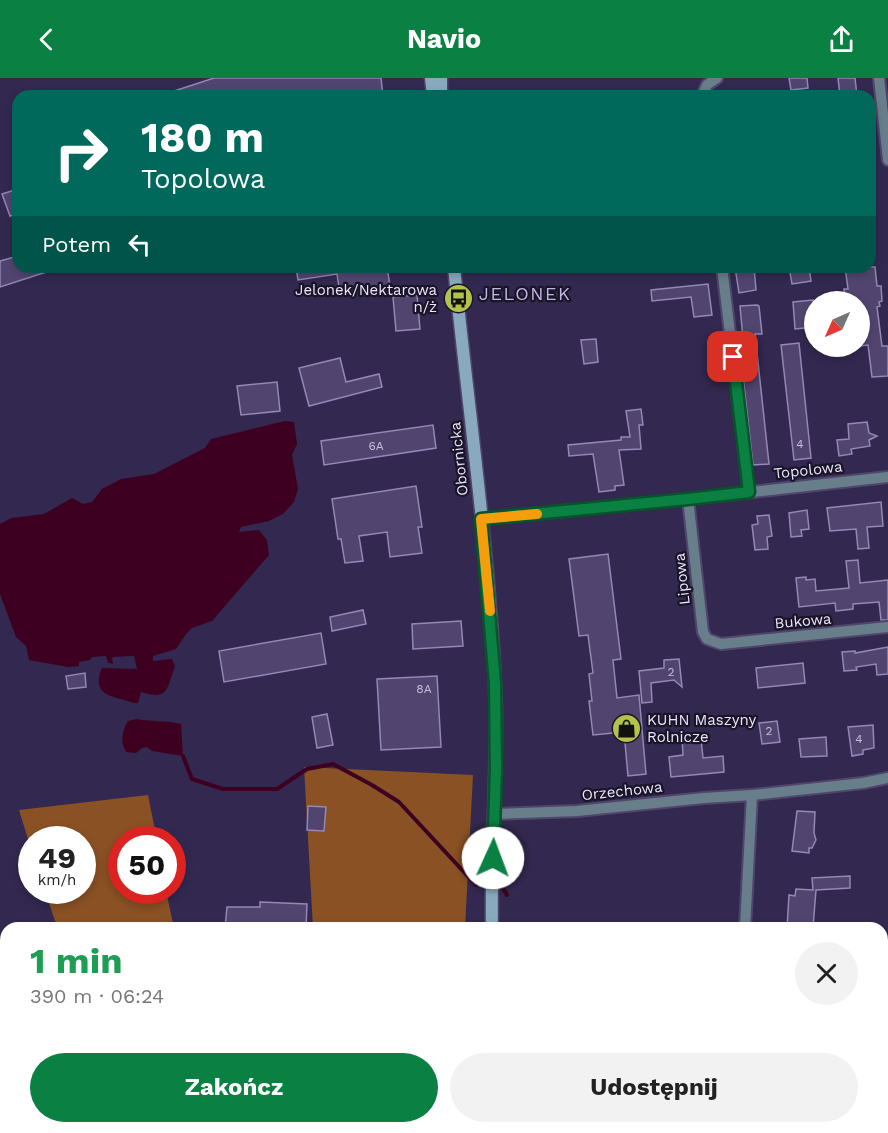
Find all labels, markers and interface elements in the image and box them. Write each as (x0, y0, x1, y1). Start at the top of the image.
icon: back (30, 23, 63, 56)
text: Navio (407, 23, 481, 55)
icon: share (825, 23, 858, 56)
text: 180 m (141, 113, 264, 162)
icon: right (42, 114, 120, 192)
text: Topolowa (141, 163, 265, 195)
icon: left (123, 228, 156, 261)
text: Potem (42, 232, 111, 257)
place label: Jelonek/Nektarowa n/ż (295, 281, 438, 316)
bus stop icon: Jelonek/Nektarowa n/ż (442, 283, 474, 315)
district label: JELONEK (479, 283, 571, 304)
north arrow (804, 291, 870, 357)
map controls (804, 291, 870, 357)
pin (707, 331, 758, 382)
icon: arrive (716, 340, 749, 373)
street label: Obornicka (446, 421, 472, 497)
house number: 4 (796, 437, 804, 451)
house number: 6A (368, 439, 384, 453)
street label: Topolowa (773, 457, 844, 483)
street label: Lipowa (670, 552, 694, 606)
street label: Bukowa (774, 610, 833, 632)
house number: 2 (668, 665, 675, 679)
house number: 8A (416, 682, 432, 696)
place label: KUHN Maszyny Rolnicze (647, 711, 757, 746)
shop icon: KUHN Maszyny Rolnicze (610, 713, 642, 745)
house number: 2 (766, 724, 773, 738)
house number: 4 (855, 732, 863, 746)
street label: Orzechowa (581, 778, 664, 804)
speed limit sign: 50 (108, 826, 186, 904)
position arrow (461, 826, 525, 890)
text: 49 (38, 840, 76, 875)
text: km/h (38, 871, 76, 889)
text: 1 min (30, 940, 122, 982)
button: close (795, 942, 858, 1005)
text: 390 m · 06:24 (30, 984, 164, 1008)
button: Zakończ (30, 1053, 438, 1122)
button: Udostępnij (450, 1053, 858, 1122)

